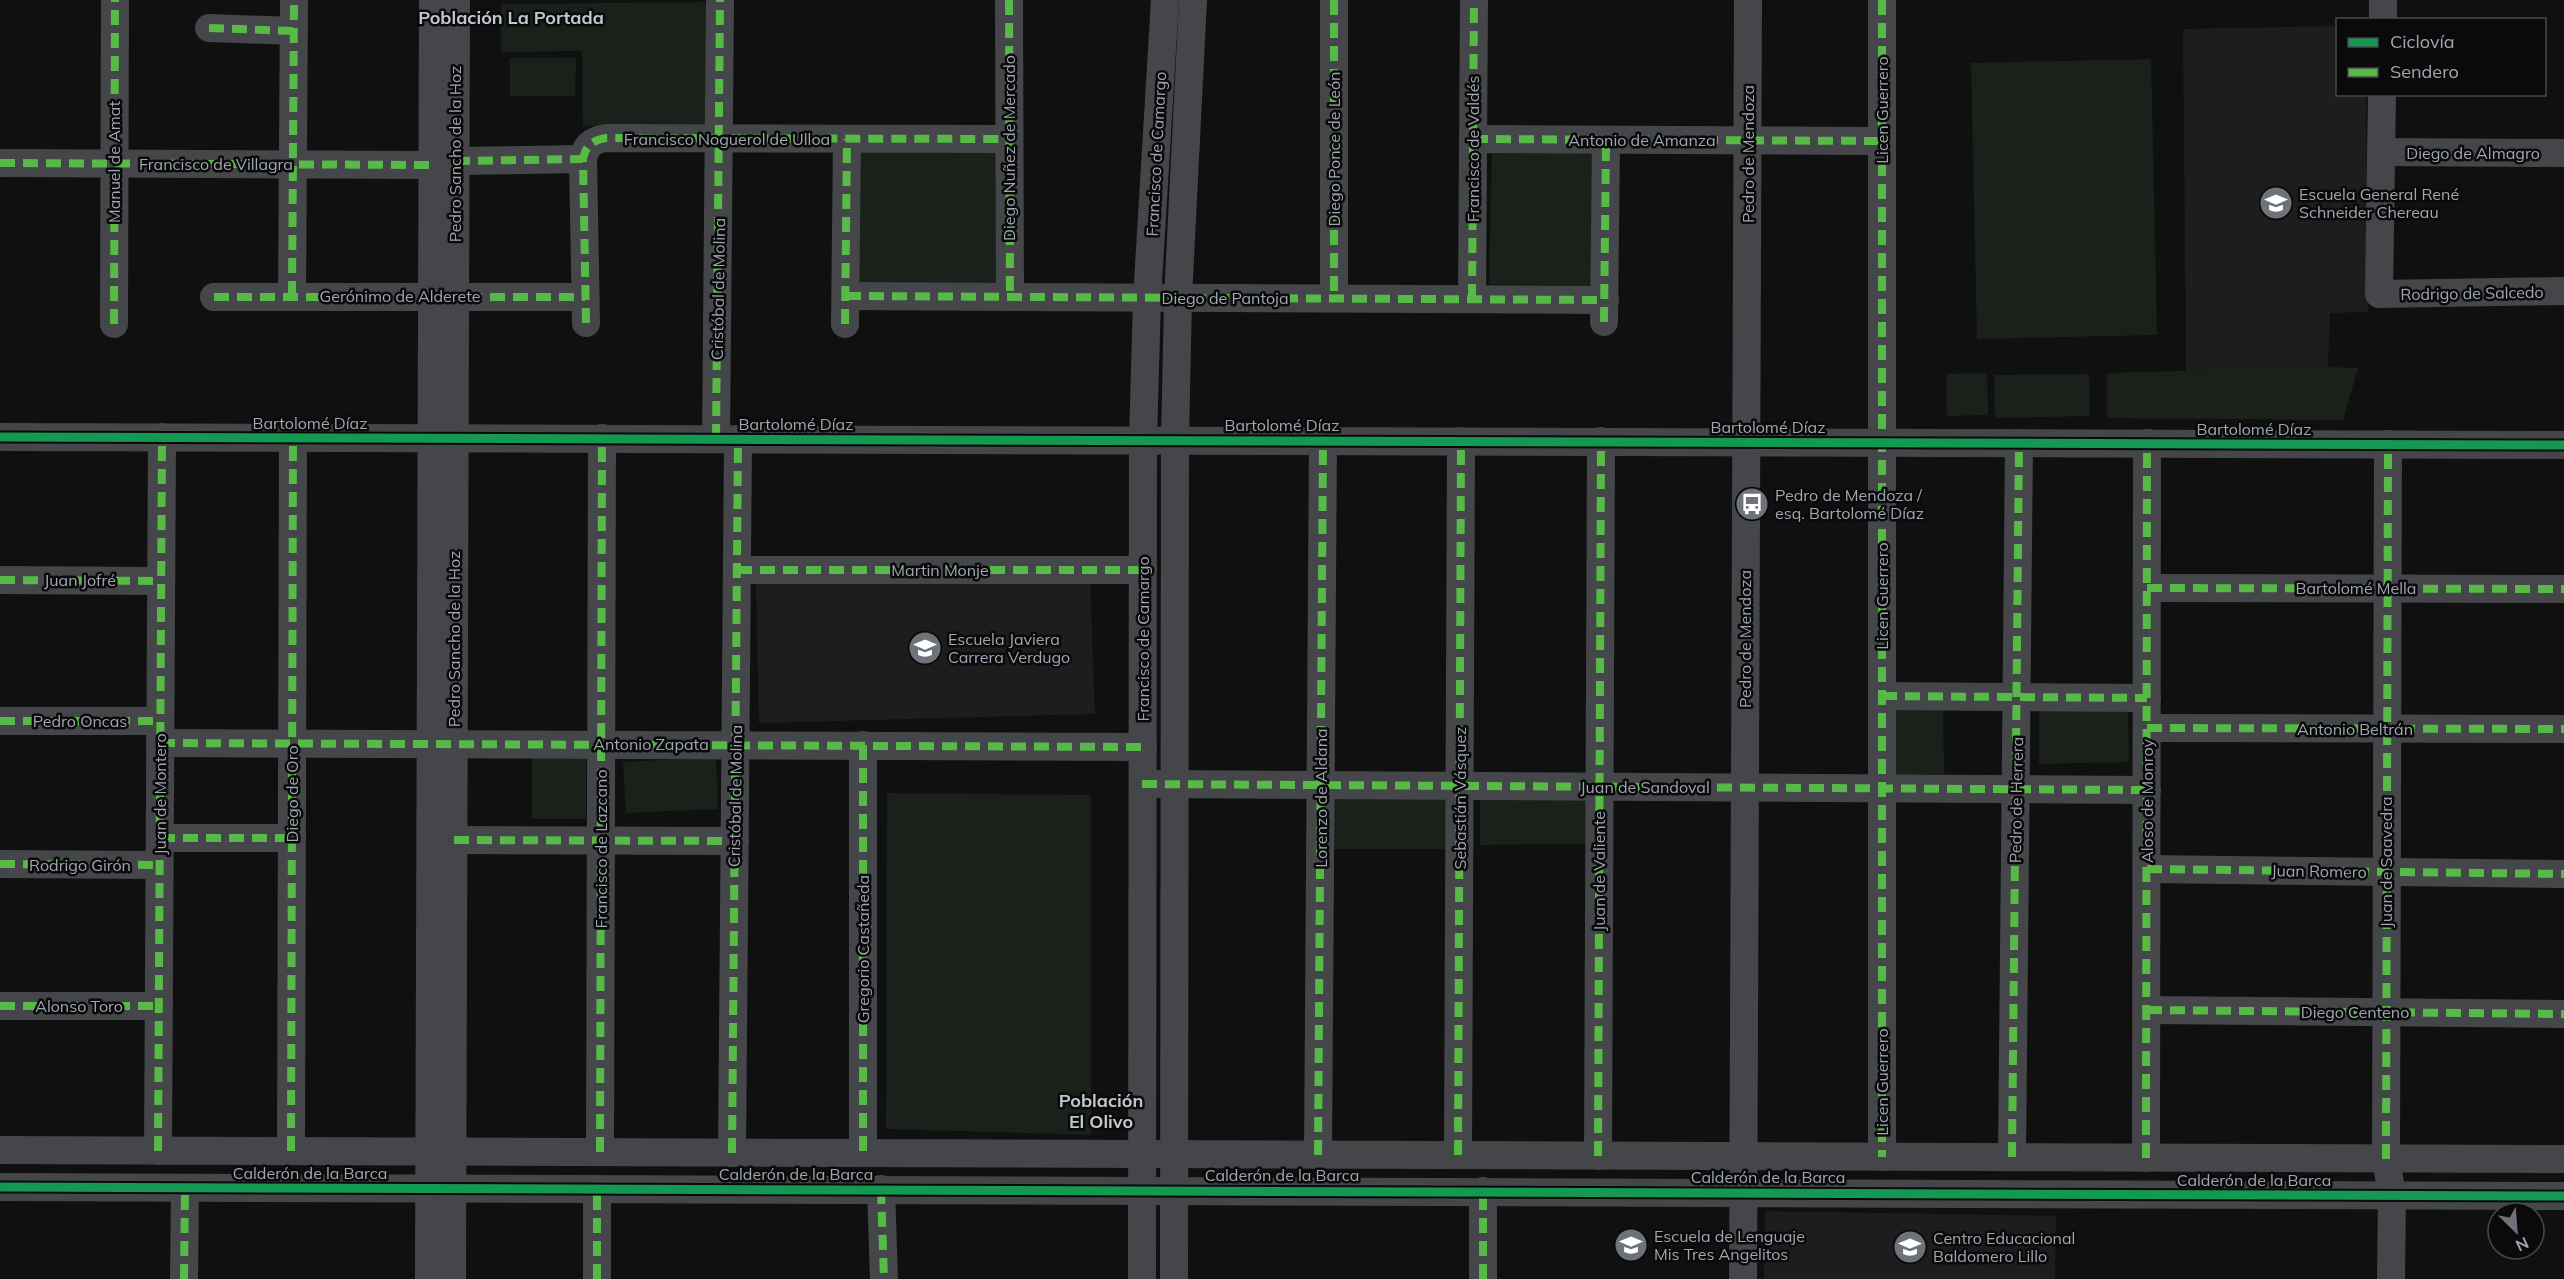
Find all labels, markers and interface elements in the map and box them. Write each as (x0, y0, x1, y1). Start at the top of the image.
district label: Población La Portada (418, 6, 604, 29)
legend (2336, 18, 2546, 96)
text: Ciclovía (2390, 30, 2455, 53)
street label: Diego Nuñez de Mercado (999, 55, 1019, 241)
street label: Licen Guerrero (1872, 56, 1892, 164)
text: Sendero (2390, 60, 2459, 83)
street label: Pedro Sancho de la Hoz (445, 66, 465, 242)
street label: Francisco de Camargo (1142, 71, 1170, 237)
street label: Diego Ponce de León (1324, 72, 1344, 226)
street label: Francisco de Valdés (1463, 76, 1483, 222)
street label: Pedro de Mendoza (1738, 85, 1758, 223)
street label: Manuel de Amat (104, 101, 124, 223)
street label: Francisco Noguerol de Ulloa (624, 129, 830, 149)
street label: Antonio de Amanza (1568, 130, 1716, 150)
street label: Diego de Almagro (2406, 143, 2540, 163)
street label: Francisco de Villagra (139, 154, 293, 174)
place label: Escuela General René Schneider Chereau (2299, 184, 2459, 222)
school or university icon: Escuela General René Schneider Chereau (2258, 185, 2294, 221)
street label: Cristóbal de Molina (707, 218, 729, 360)
street label: Rodrigo de Salcedo (2400, 282, 2544, 304)
street label: Gerónimo de Alderete (320, 286, 480, 306)
street label: Diego de Pantoja (1162, 288, 1288, 308)
street label: Bartolomé Díaz (253, 413, 367, 433)
street label: Bartolomé Díaz (739, 414, 853, 434)
street label: Bartolomé Díaz (1225, 415, 1339, 435)
street label: Bartolomé Díaz (1711, 417, 1825, 437)
street label: Bartolomé Díaz (2197, 419, 2311, 439)
place label: Pedro de Mendoza / esq. Bartolomé Díaz (1775, 485, 1924, 523)
bus stop icon: Pedro de Mendoza / esq. Bartolomé Díaz (1734, 486, 1770, 522)
street label: Licen Guerrero (1872, 542, 1892, 650)
street label: Pedro Sancho de la Hoz (444, 551, 464, 727)
street label: Francisco de Camargo (1133, 556, 1153, 722)
street label: Martin Monje (891, 560, 989, 580)
street label: Juan Jofré (44, 570, 116, 590)
street label: Pedro de Mendoza (1735, 570, 1755, 708)
street label: Bartolomé Mella (2296, 578, 2416, 598)
place label: Escuela Javiera Carrera Verdugo (948, 629, 1070, 667)
school or university icon: Escuela Javiera Carrera Verdugo (907, 630, 943, 666)
street label: Pedro Oncas (33, 711, 127, 731)
street label: Antonio Beltrán (2297, 719, 2413, 739)
street label: Cristóbal de Molina (724, 725, 746, 867)
street label: Sebastián Vásquez (1450, 727, 1470, 869)
street label: Lorenzo de Aldana (1311, 728, 1331, 868)
street label: Juan de Montero (150, 733, 170, 855)
street label: Antonio Zapata (593, 734, 709, 754)
street label: Pedro de Herrera (2005, 737, 2027, 863)
street label: Aloso de Monroy (2137, 739, 2157, 863)
street label: Diego de Oro (282, 745, 302, 843)
street label: Francisco de Lazcano (591, 769, 611, 929)
street label: Juan de Sandoval (1580, 777, 1710, 797)
street label: Juan de Saavedra (2376, 796, 2396, 928)
street label: Juan de Valiente (1589, 811, 1609, 931)
street label: Rodrigo Girón (29, 855, 131, 875)
street label: Juan Romero (2271, 860, 2367, 882)
street label: Gregorio Castañeda (853, 875, 873, 1023)
street label: Alonso Toro (35, 996, 123, 1016)
street label: Diego Centeno (2301, 1002, 2409, 1022)
street label: Licen Guerrero (1872, 1028, 1892, 1136)
district label: Población El Olivo (1059, 1089, 1143, 1133)
street label: Calderón de la Barca (233, 1163, 387, 1183)
street label: Calderón de la Barca (719, 1164, 873, 1184)
street label: Calderón de la Barca (1205, 1165, 1359, 1185)
street label: Calderón de la Barca (1691, 1167, 1845, 1187)
street label: Calderón de la Barca (2177, 1170, 2331, 1190)
north arrow (2486, 1201, 2546, 1261)
place label: Escuela de Lenguaje Mis Tres Angelitos (1654, 1226, 1805, 1264)
school or university icon: Escuela de Lenguaje Mis Tres Angelitos (1613, 1227, 1649, 1263)
place label: Centro Educacional Baldomero Lillo (1933, 1228, 2075, 1266)
school or university icon: Centro Educacional Baldomero Lillo (1892, 1229, 1928, 1265)
text: N (2513, 1233, 2532, 1256)

